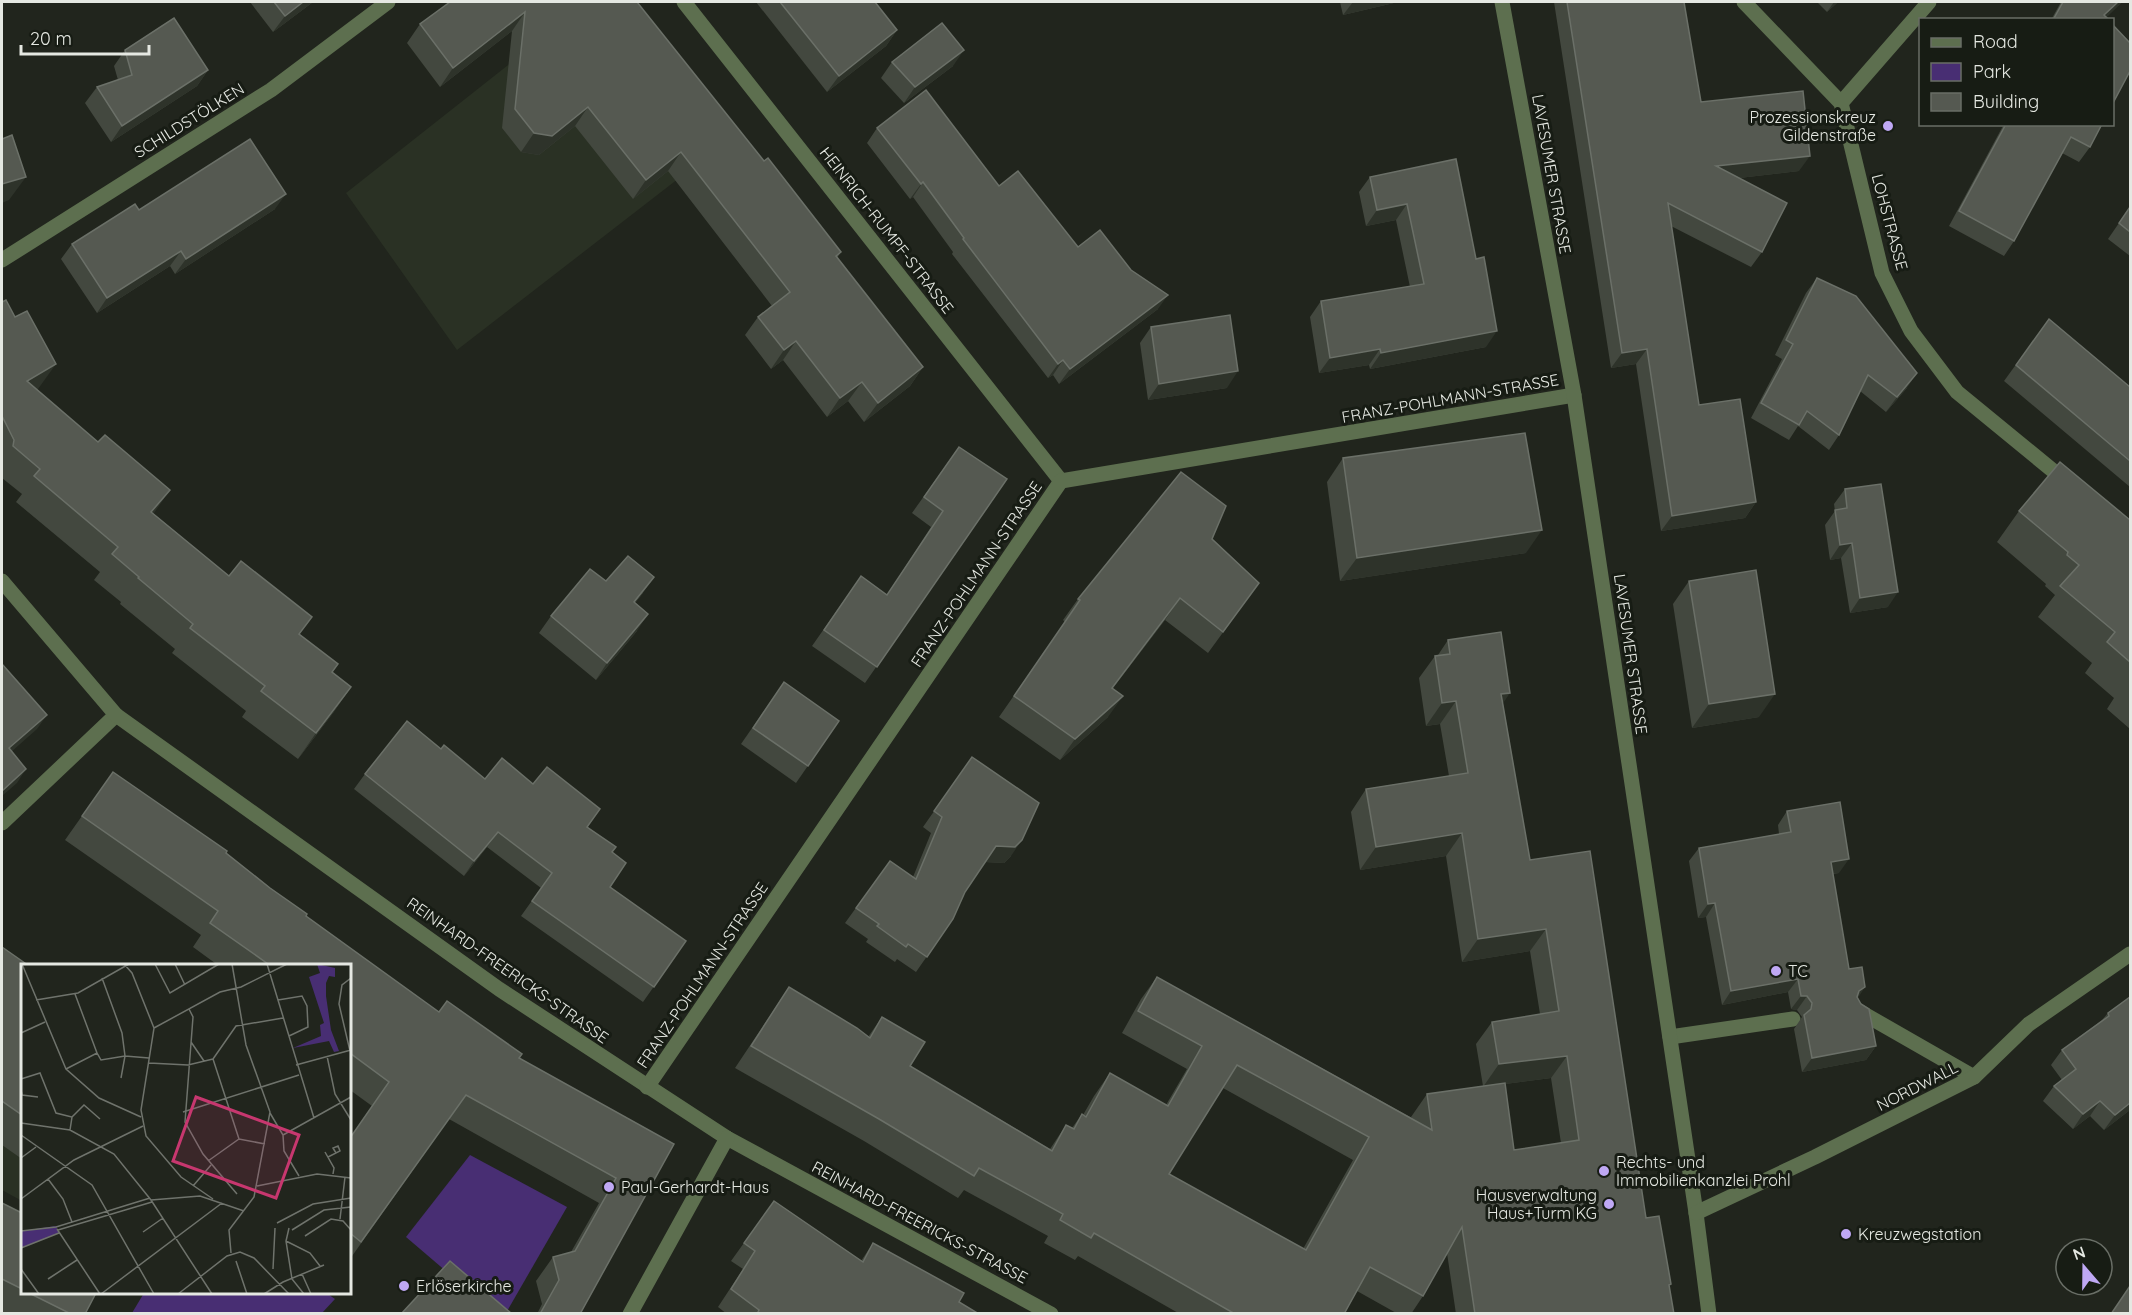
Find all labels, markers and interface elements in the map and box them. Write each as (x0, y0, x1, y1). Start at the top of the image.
scale bar (21, 18, 148, 56)
legend (1919, 18, 2114, 126)
text: 20 m (30, 27, 72, 50)
text: Road (1973, 30, 2018, 53)
text: Park (1973, 60, 2011, 83)
street label: SCHILDSTÖLKEN (130, 78, 248, 162)
text: Building (1973, 90, 2039, 113)
street label: LAVESUMER STRASSE (1528, 93, 1576, 255)
place label: Prozessionskreuz Gildenstraße (1750, 107, 1876, 145)
marker: Prozessionskreuz Gildenstraße (1881, 119, 1895, 133)
street label: HEINRICH-RUMPF-STRASSE (816, 143, 958, 317)
street label: LOHSTRASSE (1868, 172, 1912, 272)
street label: FRANZ-POHLMANN-STRASSE (1340, 369, 1560, 427)
street label: FRANZ-POHLMANN-STRASSE (906, 477, 1046, 671)
street label: LAVESUMER STRASSE (1610, 573, 1652, 735)
street label: FRANZ-POHLMANN-STRASSE (632, 878, 772, 1072)
street label: REINHARD-FREERICKS-STRASSE (403, 893, 613, 1047)
place label: TC (1788, 961, 1808, 981)
inset map (21, 964, 351, 1294)
marker: TC (1769, 964, 1783, 978)
street label: NORDWALL (1873, 1057, 1961, 1115)
place label: Rechts- und Immobilienkanzlei Prohl (1616, 1152, 1791, 1190)
street label: REINHARD-FREERICKS-STRASSE (809, 1156, 1031, 1288)
marker: Rechts- und Immobilienkanzlei Prohl (1597, 1164, 1611, 1178)
place label: Paul-Gerhardt-Haus (621, 1177, 769, 1197)
marker: Paul-Gerhardt-Haus (602, 1180, 616, 1194)
place label: Hausverwaltung Haus+Turm KG (1476, 1185, 1597, 1223)
marker: Hausverwaltung Haus+Turm KG (1602, 1197, 1616, 1211)
place label: Kreuzwegstation (1858, 1224, 1982, 1244)
marker: Kreuzwegstation (1839, 1227, 1853, 1241)
north arrow (2054, 1237, 2114, 1297)
text: N (2070, 1241, 2088, 1264)
place label: Erlöserkirche (416, 1276, 512, 1296)
marker: Erlöserkirche (397, 1279, 411, 1293)

